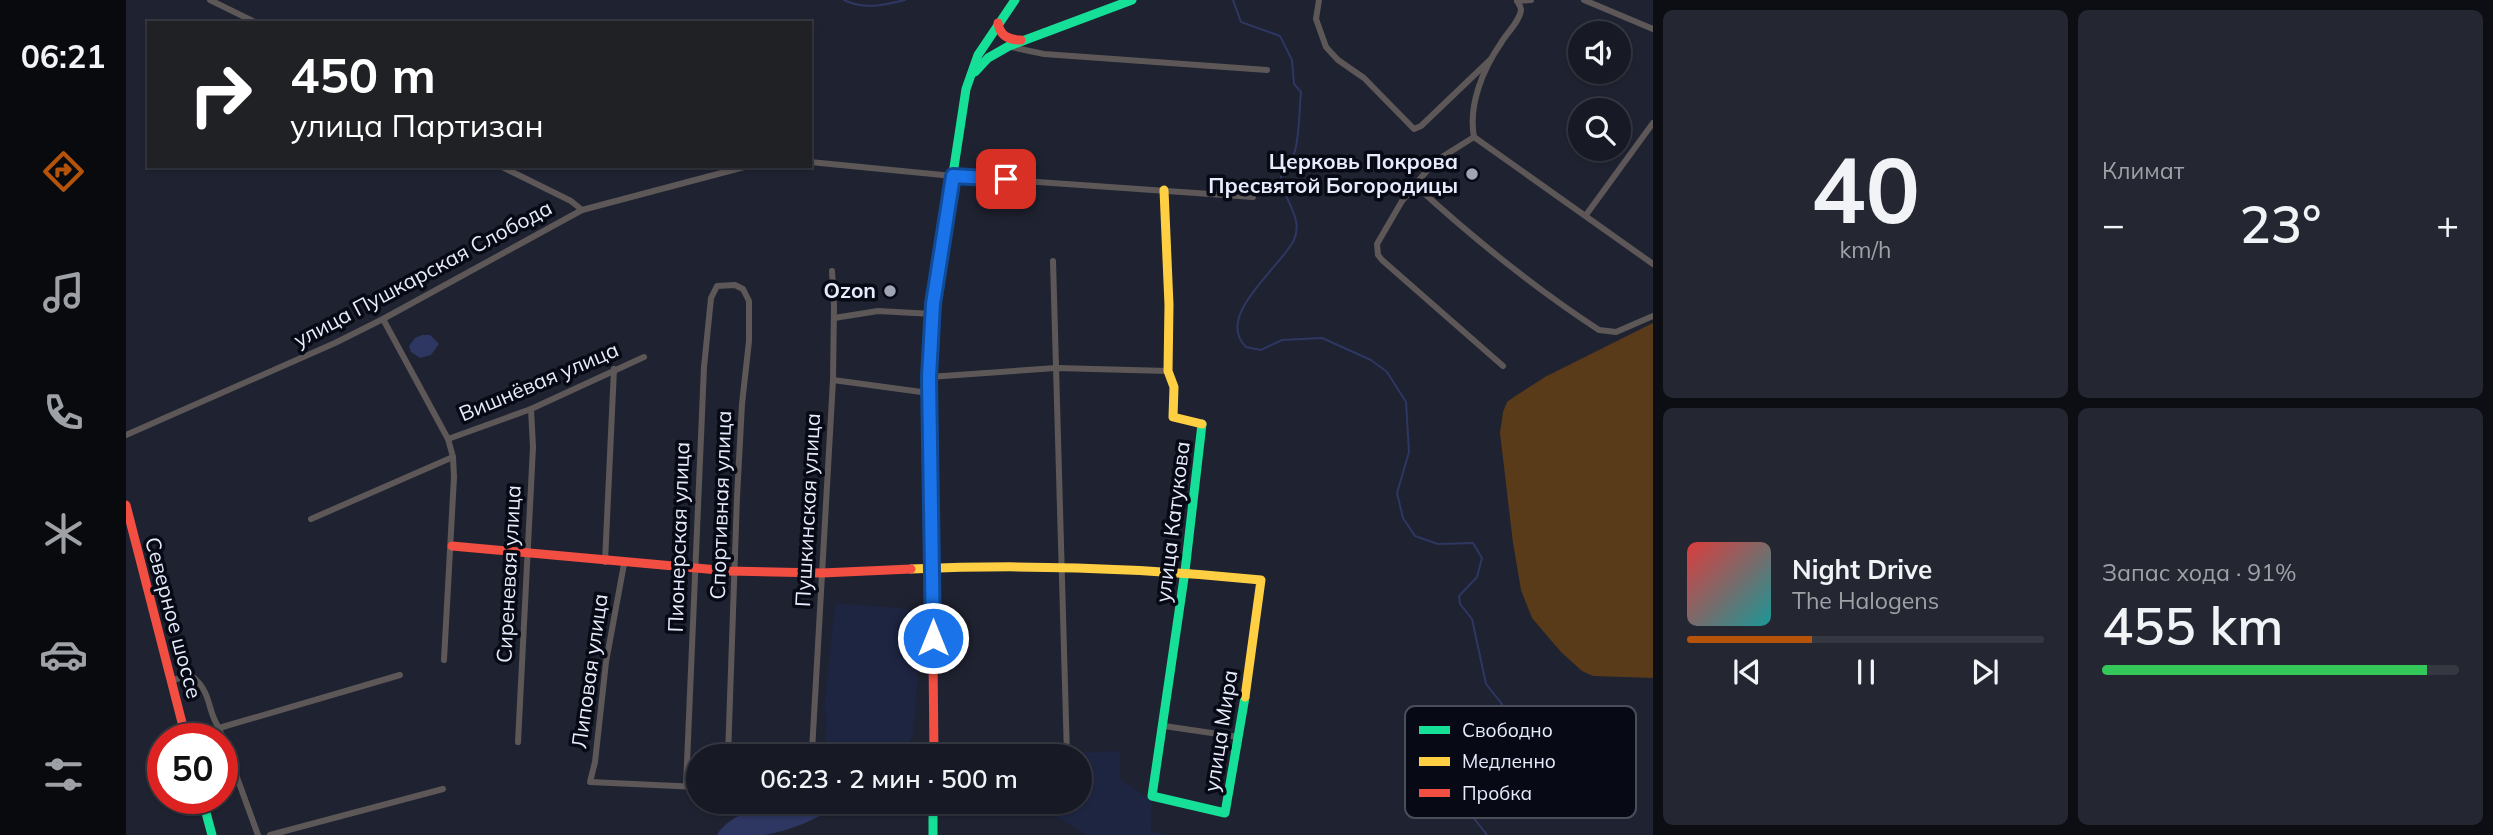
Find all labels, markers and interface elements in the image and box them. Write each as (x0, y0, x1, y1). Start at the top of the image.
map controls (1568, 21, 1631, 161)
button: sound (1568, 21, 1631, 84)
text: 06:21 (21, 36, 105, 76)
text: 450 m (290, 44, 436, 105)
icon: right (175, 49, 266, 140)
button: search (1568, 98, 1631, 161)
text: улица Партизан (290, 105, 544, 145)
text: 40 (1811, 132, 1920, 246)
icon: directions (39, 147, 88, 196)
place label: Церковь Покрова Пресвятой Богородицы (1208, 148, 1458, 198)
pin (976, 149, 1036, 209)
text: Климат (2102, 156, 2184, 185)
icon: arrive (987, 160, 1025, 198)
marker: Церковь Покрова Пресвятой Богородицы (1464, 166, 1480, 182)
text: 23° (2240, 191, 2321, 256)
street label: улица Пушкарская Слобода (289, 194, 556, 352)
text: − (2102, 200, 2125, 248)
text: + (2436, 200, 2459, 248)
text: km/h (1839, 235, 1892, 264)
icon: music (39, 268, 88, 317)
place label: Ozon (824, 277, 876, 303)
marker: Ozon (882, 283, 898, 299)
street label: Вишнёвая улица (455, 336, 622, 426)
icon: phone (39, 388, 88, 437)
street label: Спортивная улица (704, 410, 736, 600)
street label: Пушкинская улица (789, 412, 825, 607)
street label: улица Катукова (1149, 440, 1195, 604)
street label: Пионерская улица (662, 441, 694, 633)
street label: Сиреневая улица (490, 484, 526, 664)
icon: climate (39, 509, 88, 558)
street label: Северное шоссе (140, 534, 208, 701)
text: Night Drive (1792, 553, 1932, 586)
text: Запас хода · 91% (2102, 558, 2297, 587)
text: The Halogens (1792, 586, 1939, 615)
street label: Липовая улица (565, 592, 613, 750)
text: 455 km (2102, 593, 2283, 658)
position arrow (896, 601, 970, 675)
icon: car (39, 630, 88, 679)
icon: previous (1728, 653, 1766, 691)
icon: pause (1847, 653, 1885, 691)
icon: next (1966, 653, 2004, 691)
street label: улица Мира (1198, 668, 1242, 794)
legend (1405, 706, 1636, 818)
text: Свободно (1462, 718, 1553, 742)
speed limit sign: 50 (147, 723, 238, 814)
text: Медленно (1462, 749, 1556, 773)
icon: filters (39, 750, 88, 799)
text: 06:23 · 2 мин · 500 m (760, 762, 1018, 795)
text: Пробка (1462, 781, 1532, 805)

